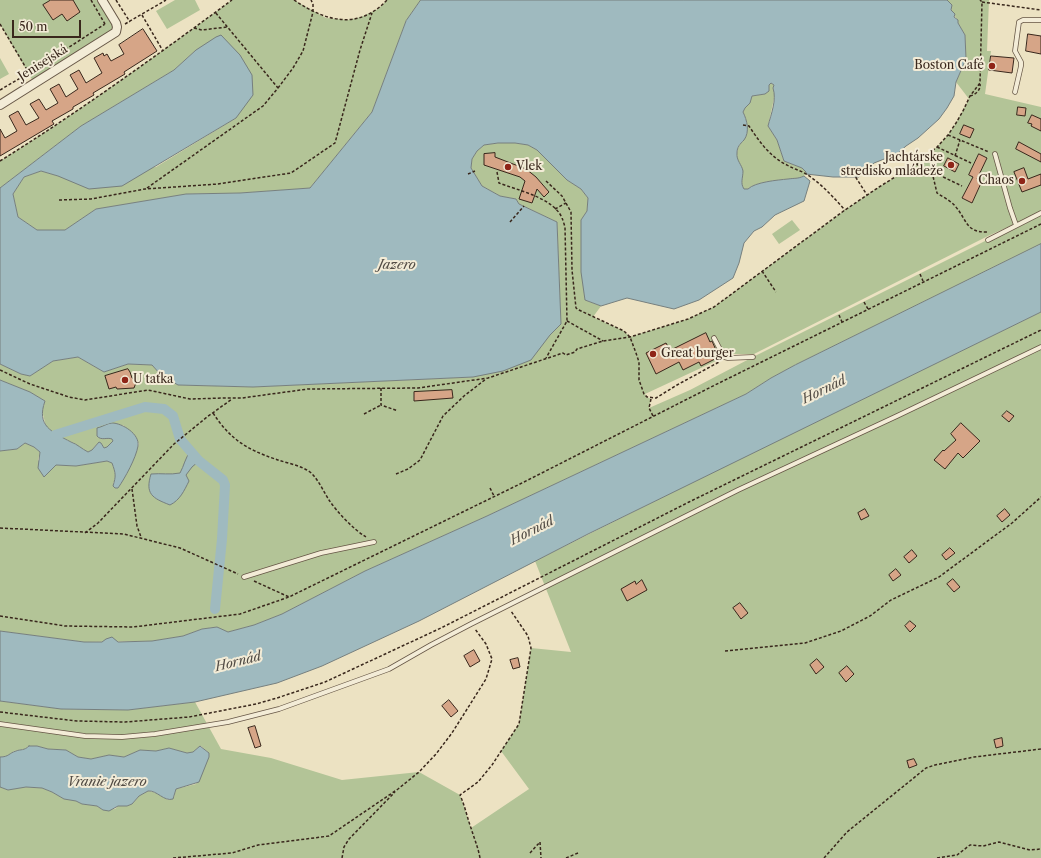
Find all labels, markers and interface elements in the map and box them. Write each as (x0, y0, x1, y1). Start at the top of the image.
scale bar (14, 12, 83, 38)
text: 50 m (19, 19, 48, 34)
street label: Jenisejská (16, 42, 70, 84)
place label: Boston Café (914, 59, 984, 73)
marker: Boston Café (987, 61, 997, 71)
place label: Jachtárske stredisko mládeže (841, 151, 943, 179)
place label: Vlek (516, 160, 542, 174)
marker: Jachtárske stredisko mládeže (946, 160, 956, 170)
marker: Vlek (503, 162, 513, 172)
place label: Chaos (978, 174, 1014, 188)
marker: Chaos (1017, 176, 1027, 186)
water label: Jazero (378, 257, 416, 273)
place label: Great burger (661, 347, 734, 361)
marker: Great burger (648, 349, 658, 359)
place label: U taťka (133, 373, 173, 387)
water label: Hornád (800, 373, 848, 407)
marker: U taťka (120, 375, 130, 385)
water label: Hornád (508, 513, 556, 549)
water label: Hornád (213, 649, 263, 675)
water label: Vranie jazero (67, 774, 147, 790)

